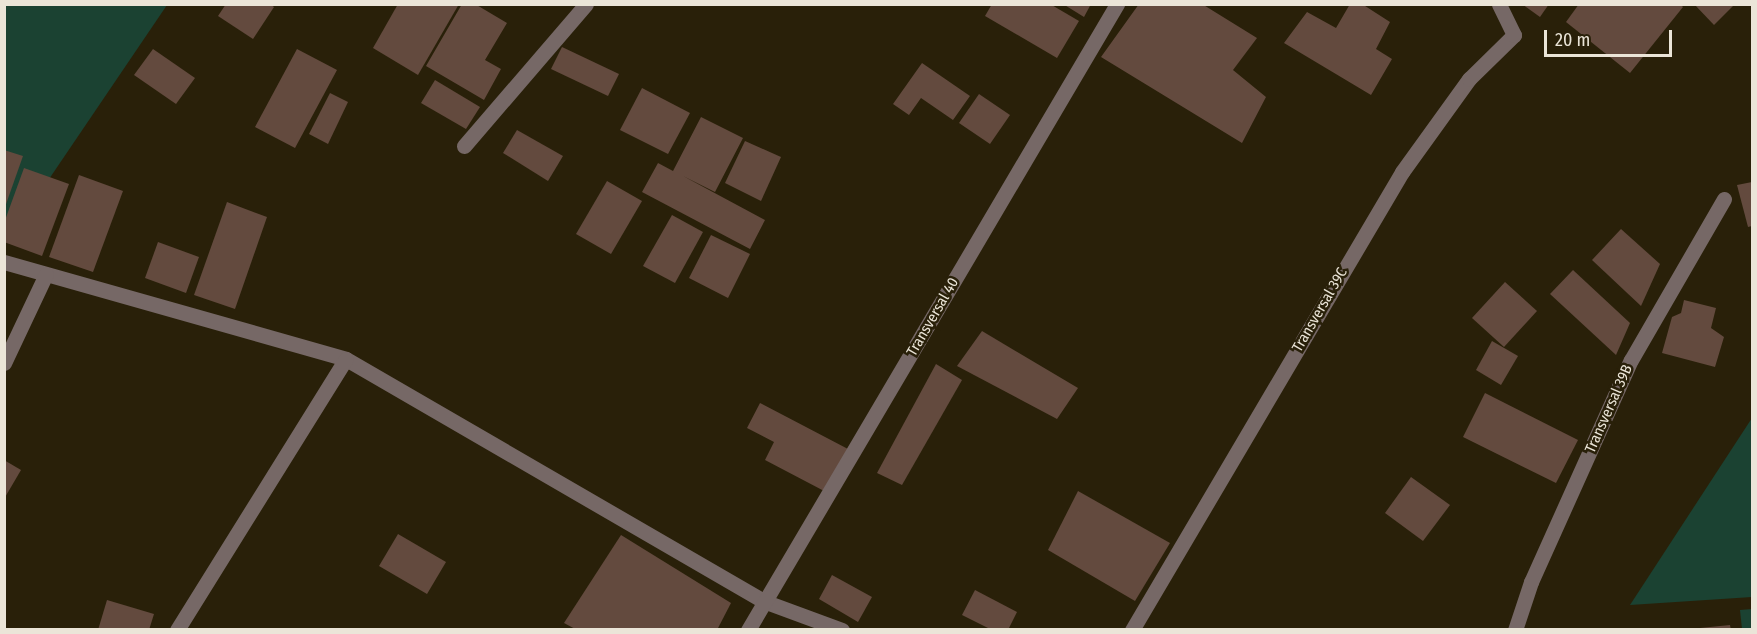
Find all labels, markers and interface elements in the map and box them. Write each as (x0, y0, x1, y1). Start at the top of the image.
scale bar (1547, 18, 1674, 56)
text: 20 m (1555, 29, 1590, 51)
street label: Transversal 39C (1289, 265, 1351, 355)
street label: Transversal 40 (903, 274, 963, 360)
street label: Transversal 39B (1581, 362, 1637, 456)

